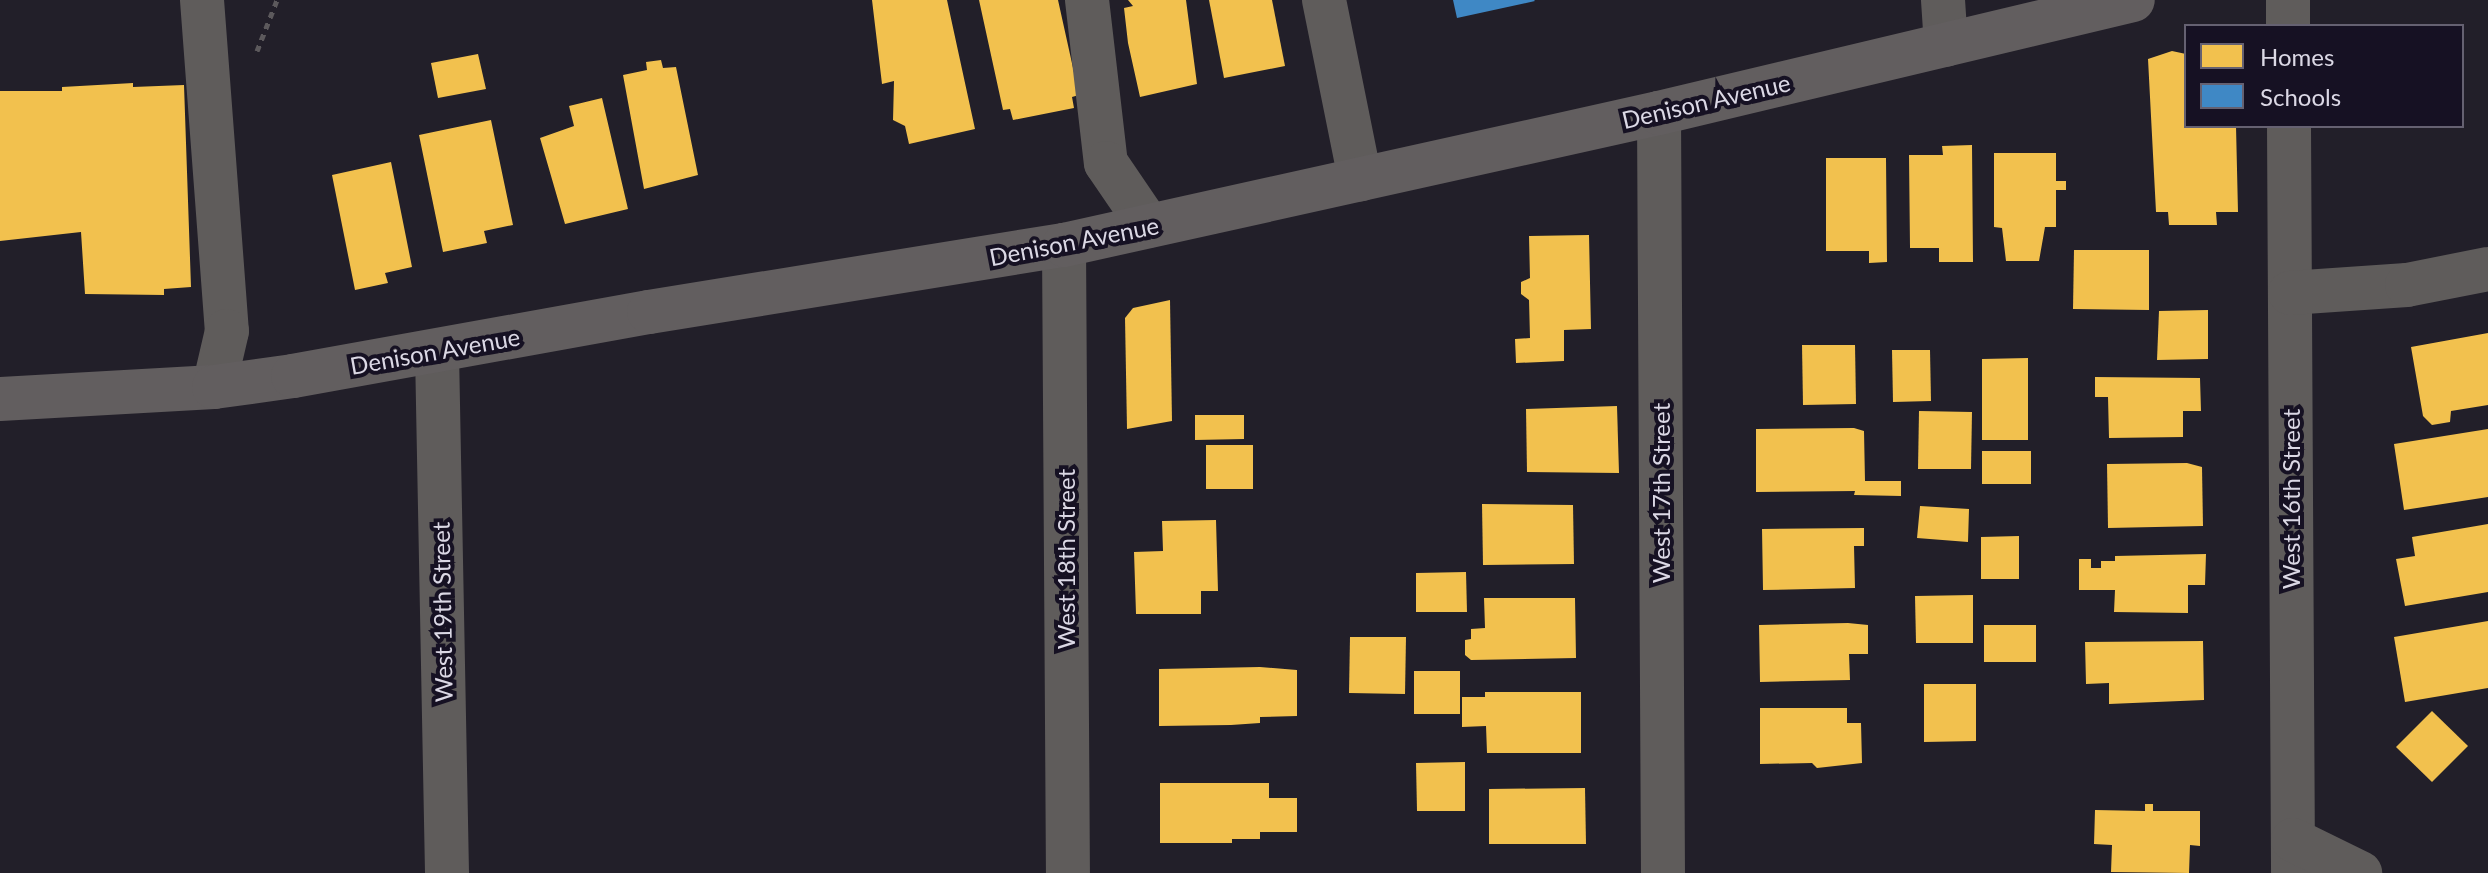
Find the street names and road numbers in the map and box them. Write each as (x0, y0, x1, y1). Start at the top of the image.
street label: Denison Avenue (1619, 68, 1793, 134)
street label: Denison Avenue (986, 210, 1162, 272)
street label: Denison Avenue (347, 322, 523, 380)
street label: West 17th Street (1647, 403, 1675, 583)
street label: West 16th Street (2277, 409, 2305, 589)
street label: West 18th Street (1052, 469, 1080, 649)
street label: West 19th Street (426, 522, 458, 702)

